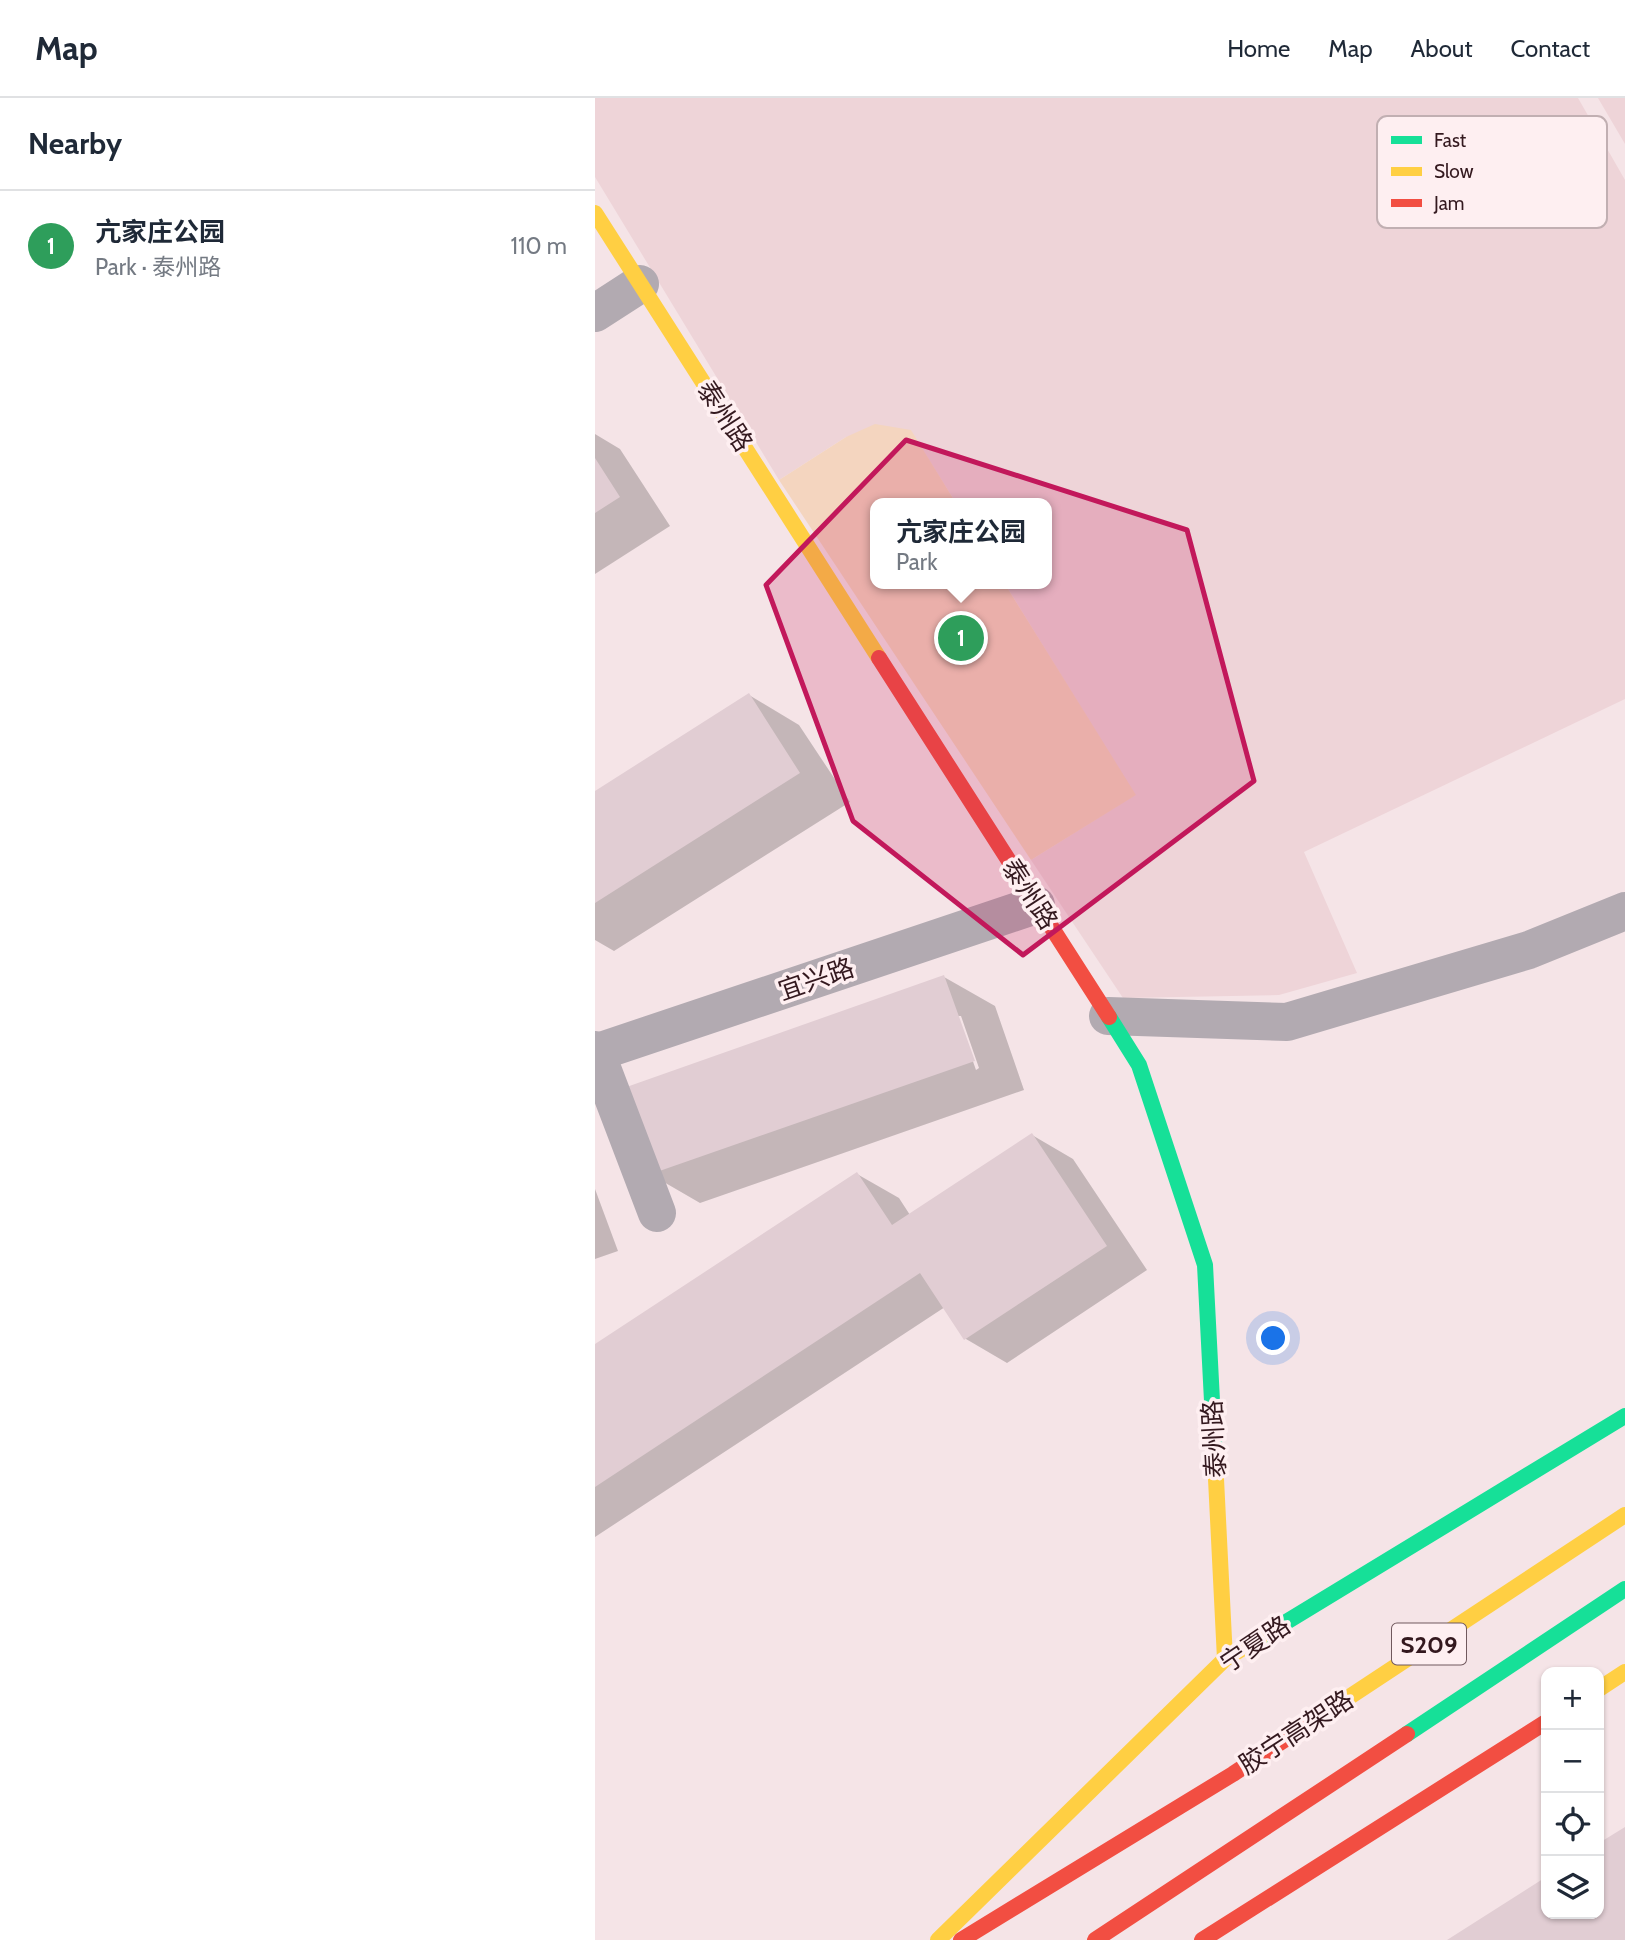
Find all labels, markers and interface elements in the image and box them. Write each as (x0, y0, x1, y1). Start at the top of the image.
text: Map (35, 28, 98, 68)
text: Home (1227, 34, 1290, 63)
text: Map (1328, 34, 1373, 63)
text: About (1411, 34, 1473, 63)
text: Contact (1511, 34, 1590, 63)
legend (1377, 116, 1607, 228)
text: Nearby (28, 125, 122, 162)
text: Fast (1434, 129, 1467, 152)
text: Slow (1434, 160, 1474, 183)
text: Jam (1433, 192, 1464, 215)
text: 亢家庄公园 (95, 216, 225, 248)
text: 1 (47, 232, 55, 260)
text: 110 m (511, 232, 567, 260)
text: Park · 泰州路 (95, 253, 221, 281)
street label: 泰州路 (690, 375, 760, 457)
popup (870, 498, 1052, 589)
text: 亢家庄公园 (896, 516, 1026, 548)
text: Park (896, 548, 937, 576)
pin: 1 (938, 612, 984, 664)
street label: 泰州路 (995, 853, 1065, 935)
street label: 宜兴路 (774, 951, 858, 1007)
your location (1256, 1321, 1290, 1355)
street label: 泰州路 (1196, 1399, 1232, 1479)
street label: 宁夏路 (1214, 1609, 1296, 1679)
road number: S209 (1392, 1624, 1466, 1664)
map controls (1541, 1667, 1604, 1919)
button: + (1541, 1667, 1604, 1730)
street label: 胶宁高架路 (1233, 1683, 1359, 1781)
button: − (1541, 1730, 1604, 1793)
button: locate (1541, 1793, 1604, 1856)
button: layers (1541, 1856, 1604, 1919)

